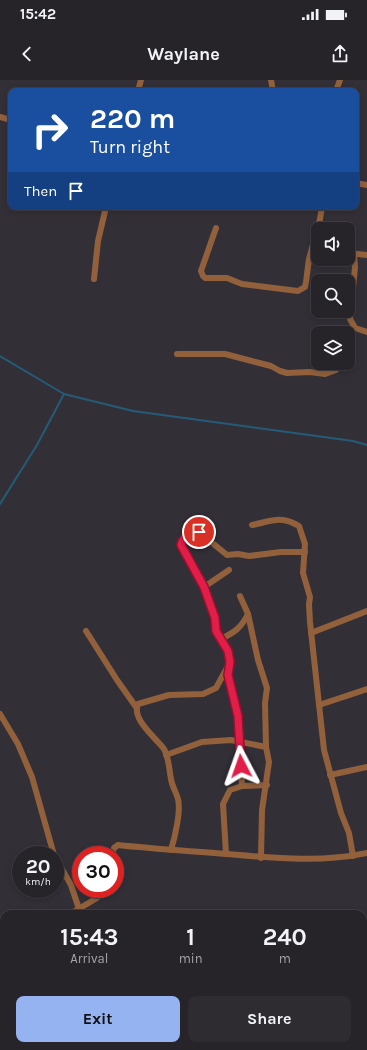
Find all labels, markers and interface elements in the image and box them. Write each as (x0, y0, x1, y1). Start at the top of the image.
text: 15:42 (20, 5, 56, 23)
icon: back (16, 43, 38, 65)
text: Waylane (147, 43, 220, 65)
icon: share (329, 43, 351, 65)
text: 220 m (90, 102, 175, 135)
icon: right (24, 104, 76, 156)
text: Turn right (90, 136, 170, 158)
icon: arrive (65, 180, 87, 202)
text: Then (24, 182, 57, 200)
map controls (311, 222, 355, 370)
button: sound (311, 222, 355, 266)
button: search (311, 274, 355, 318)
button: layers (311, 326, 355, 370)
pin (182, 515, 216, 549)
icon: arrive (188, 521, 210, 543)
position arrow (220, 745, 262, 787)
speed limit sign: 30 (72, 846, 124, 898)
text: 20 (26, 855, 50, 878)
text: km/h (25, 876, 51, 888)
text: 15:43 (60, 923, 118, 951)
text: 1 (186, 923, 195, 951)
text: 240 (263, 923, 307, 951)
text: Arrival (70, 951, 108, 966)
text: min (179, 951, 203, 966)
text: m (279, 951, 291, 966)
button: Exit (16, 996, 180, 1042)
button: Share (188, 996, 351, 1042)

